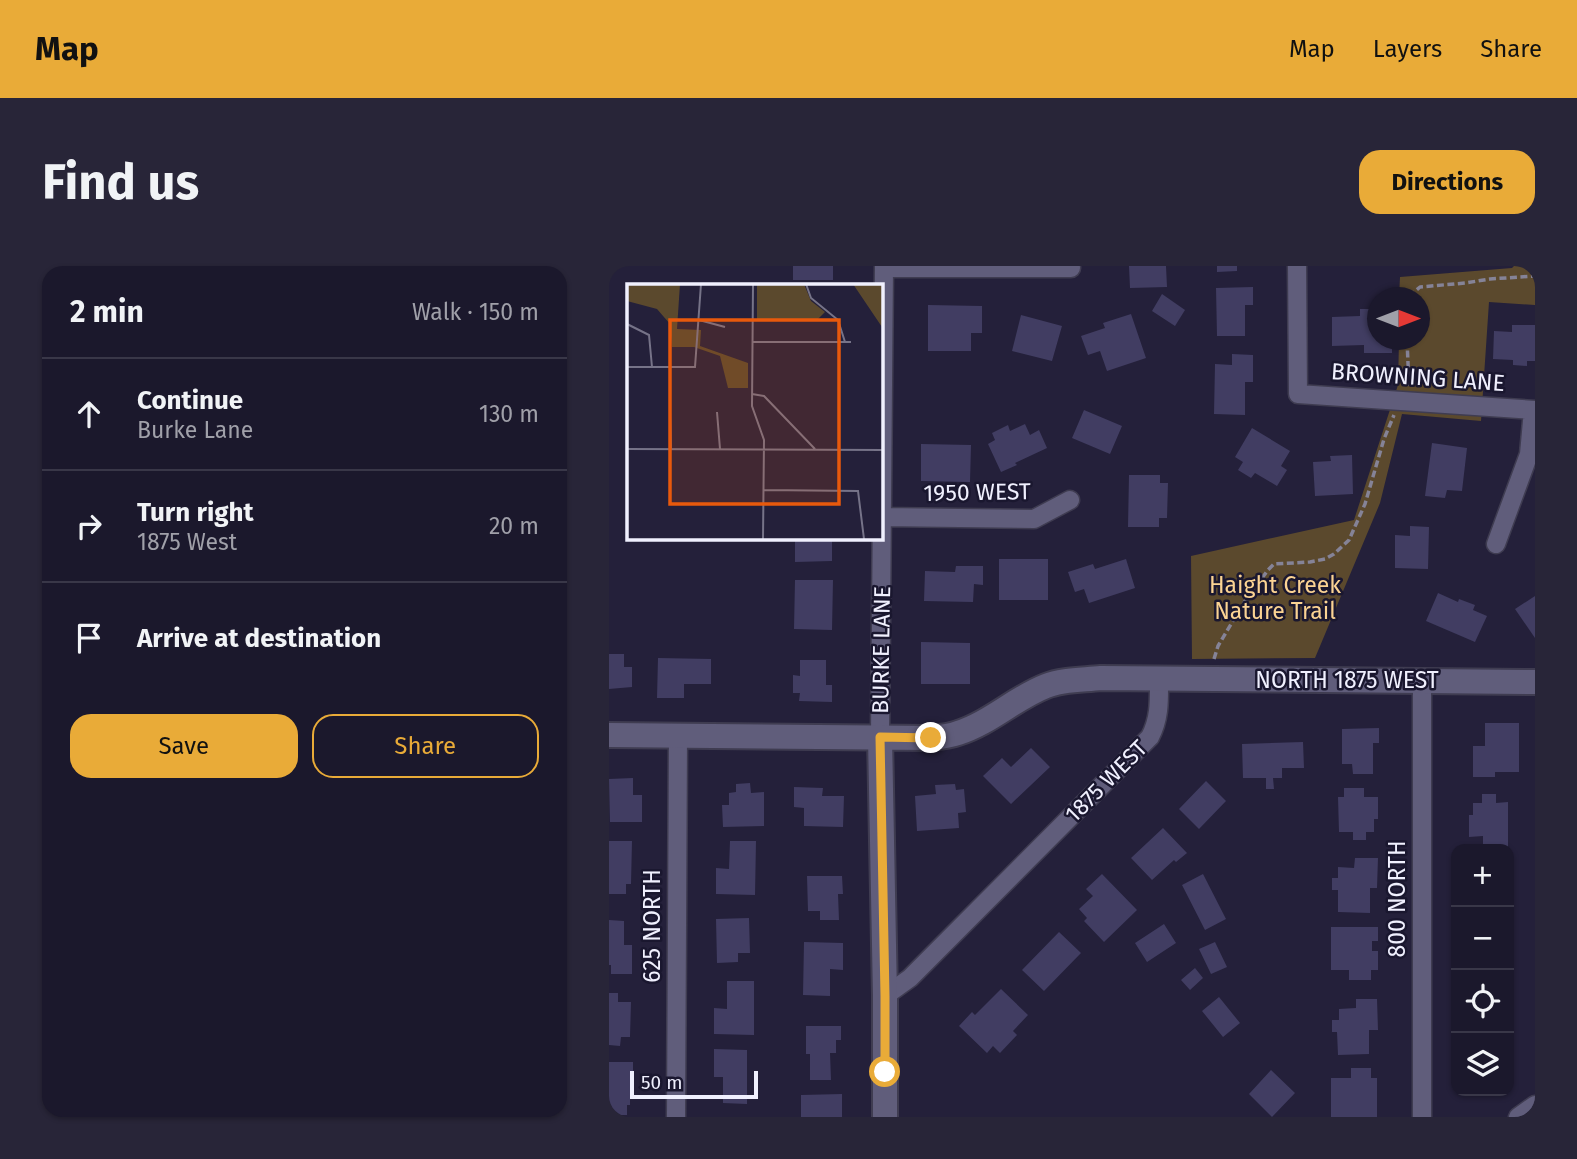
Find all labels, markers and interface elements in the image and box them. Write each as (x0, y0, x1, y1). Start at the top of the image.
text: Map (35, 29, 99, 69)
text: Map (1289, 35, 1335, 63)
text: Layers (1373, 35, 1442, 63)
text: Share (1480, 35, 1542, 63)
button: Directions (1359, 150, 1535, 214)
text: Find us (42, 153, 199, 212)
inset map (627, 284, 882, 539)
north arrow (1367, 287, 1430, 350)
text: 2 min (70, 294, 144, 330)
text: Walk · 150 m (412, 298, 539, 326)
street label: BROWNING LANE (1330, 357, 1506, 397)
text: Continue (137, 385, 243, 416)
icon: ahead (70, 395, 108, 433)
text: 130 m (479, 400, 539, 428)
text: Burke Lane (137, 416, 253, 444)
street label: 1950 WEST (923, 477, 1031, 507)
text: Turn right (137, 497, 254, 528)
icon: right (70, 507, 108, 545)
text: 20 m (489, 512, 539, 540)
text: 1875 West (137, 528, 237, 556)
park label: Haight Creek Nature Trail (1209, 571, 1341, 625)
street label: BURKE LANE (866, 586, 896, 714)
icon: arrive (70, 619, 108, 657)
text: Arrive at destination (137, 623, 381, 654)
street label: NORTH 1875 WEST (1255, 666, 1439, 694)
button: Save (70, 714, 298, 778)
button: Share (312, 714, 539, 778)
route end (915, 722, 946, 753)
street label: 1875 WEST (1059, 734, 1153, 828)
street label: 800 NORTH (1383, 840, 1411, 958)
map controls (1451, 844, 1514, 1096)
button: + (1451, 844, 1514, 907)
street label: 625 NORTH (638, 869, 666, 983)
button: − (1451, 907, 1514, 970)
button: locate (1451, 970, 1514, 1033)
button: layers (1451, 1033, 1514, 1096)
route start (869, 1056, 900, 1087)
scale bar (630, 1068, 758, 1100)
text: 50 m (641, 1071, 682, 1094)

